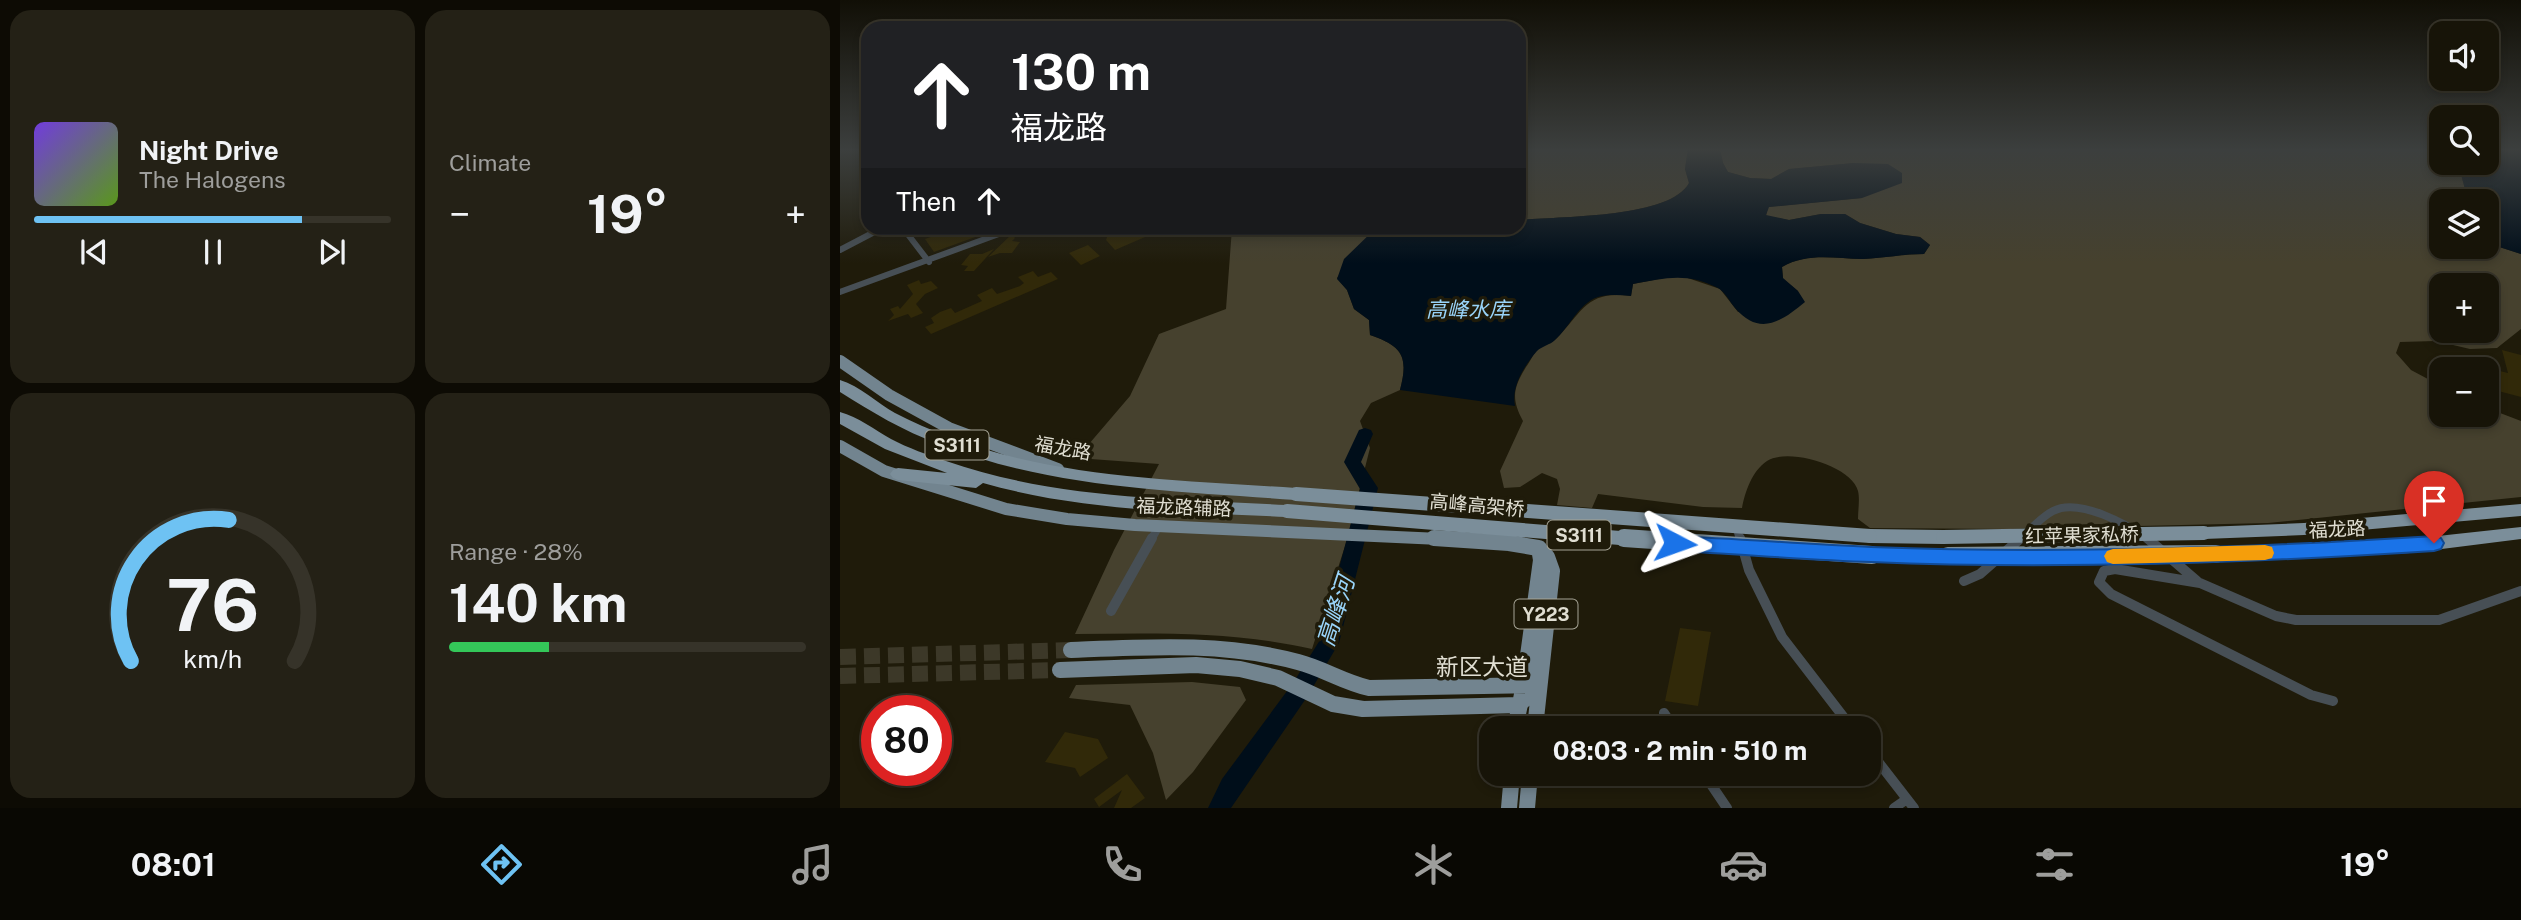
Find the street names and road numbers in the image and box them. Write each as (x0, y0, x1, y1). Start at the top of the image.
road number: S3111 (926, 430, 988, 460)
street label: 福龙路 (1033, 432, 1093, 464)
street label: 高峰高架桥 (1429, 490, 1525, 520)
street label: 福龙路辅路 (1136, 494, 1232, 520)
street label: 福龙路 (2308, 517, 2366, 541)
road number: S3111 (1548, 520, 1610, 550)
street label: 红苹果家私桥 (2025, 523, 2139, 547)
road number: Y223 (1514, 600, 1578, 628)
street label: 新区大道 (1436, 653, 1528, 680)

